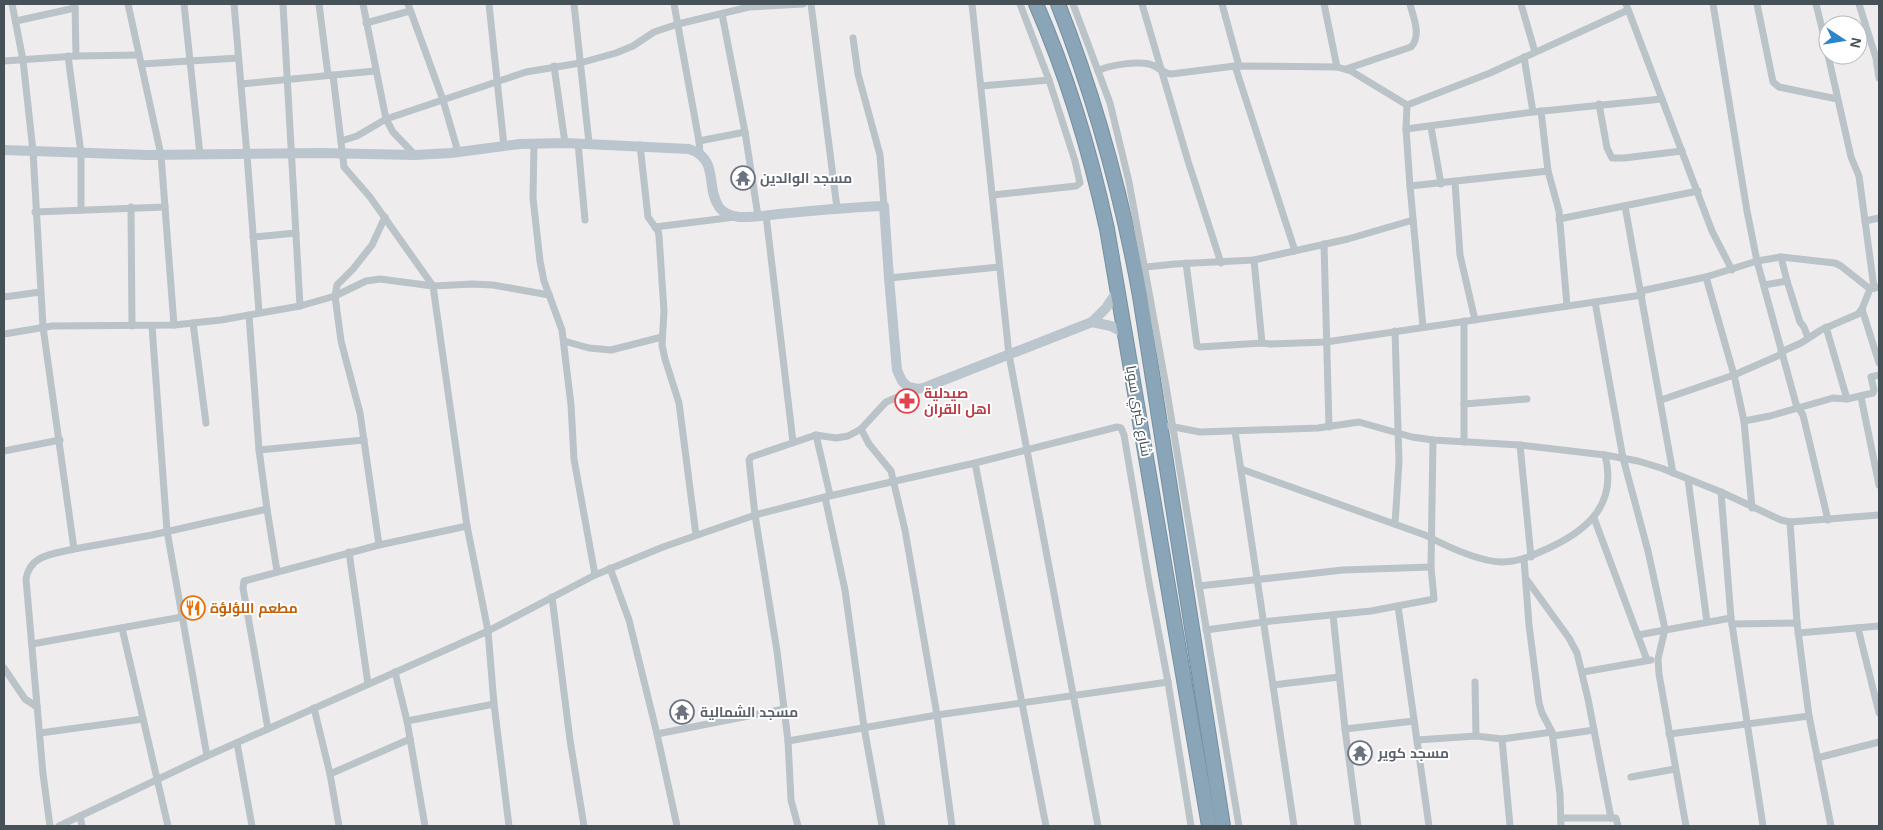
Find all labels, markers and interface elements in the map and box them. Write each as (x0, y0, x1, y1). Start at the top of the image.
north arrow (1818, 15, 1868, 65)
text: N (1847, 36, 1865, 49)
temple icon: مسجد الوالدين (730, 165, 756, 191)
place label: مسجد الوالدين (760, 170, 852, 187)
street label: شارع كبري سوبا (1119, 364, 1155, 458)
place label: صيدلية اهل القران (924, 385, 991, 418)
pharmacy icon: صيدلية اهل القران (894, 388, 920, 414)
restaurant icon: مطعم اللؤلؤة (180, 595, 206, 621)
place label: مطعم اللؤلؤة (210, 600, 298, 618)
temple icon: مسجد الشمالية (669, 699, 695, 725)
place label: مسجد الشمالية (700, 704, 798, 720)
temple icon: مسجد كوير (1347, 740, 1373, 766)
place label: مسجد كوير (1377, 745, 1449, 762)

